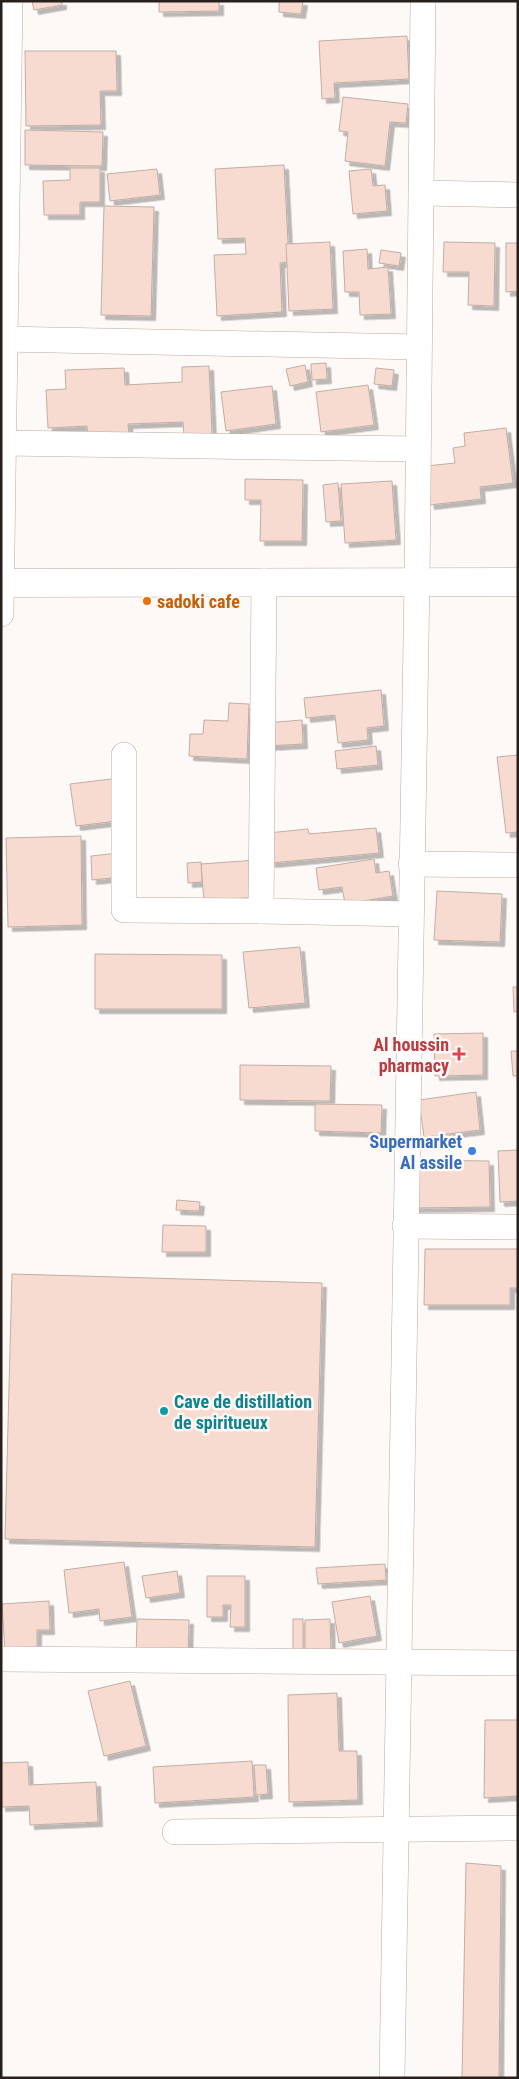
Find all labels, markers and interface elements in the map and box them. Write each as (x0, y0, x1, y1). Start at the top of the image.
place label: sadoki cafe (157, 591, 240, 612)
marker: sadoki cafe (141, 595, 153, 607)
place label: Al houssin pharmacy (373, 1034, 449, 1076)
marker: Al houssin pharmacy (453, 1048, 465, 1060)
place label: Supermarket Al assile (370, 1131, 462, 1173)
marker: Supermarket Al assile (466, 1145, 478, 1157)
place label: Cave de distillation de spiritueux (174, 1391, 312, 1433)
marker: Cave de distillation de spiritueux (158, 1405, 170, 1417)

